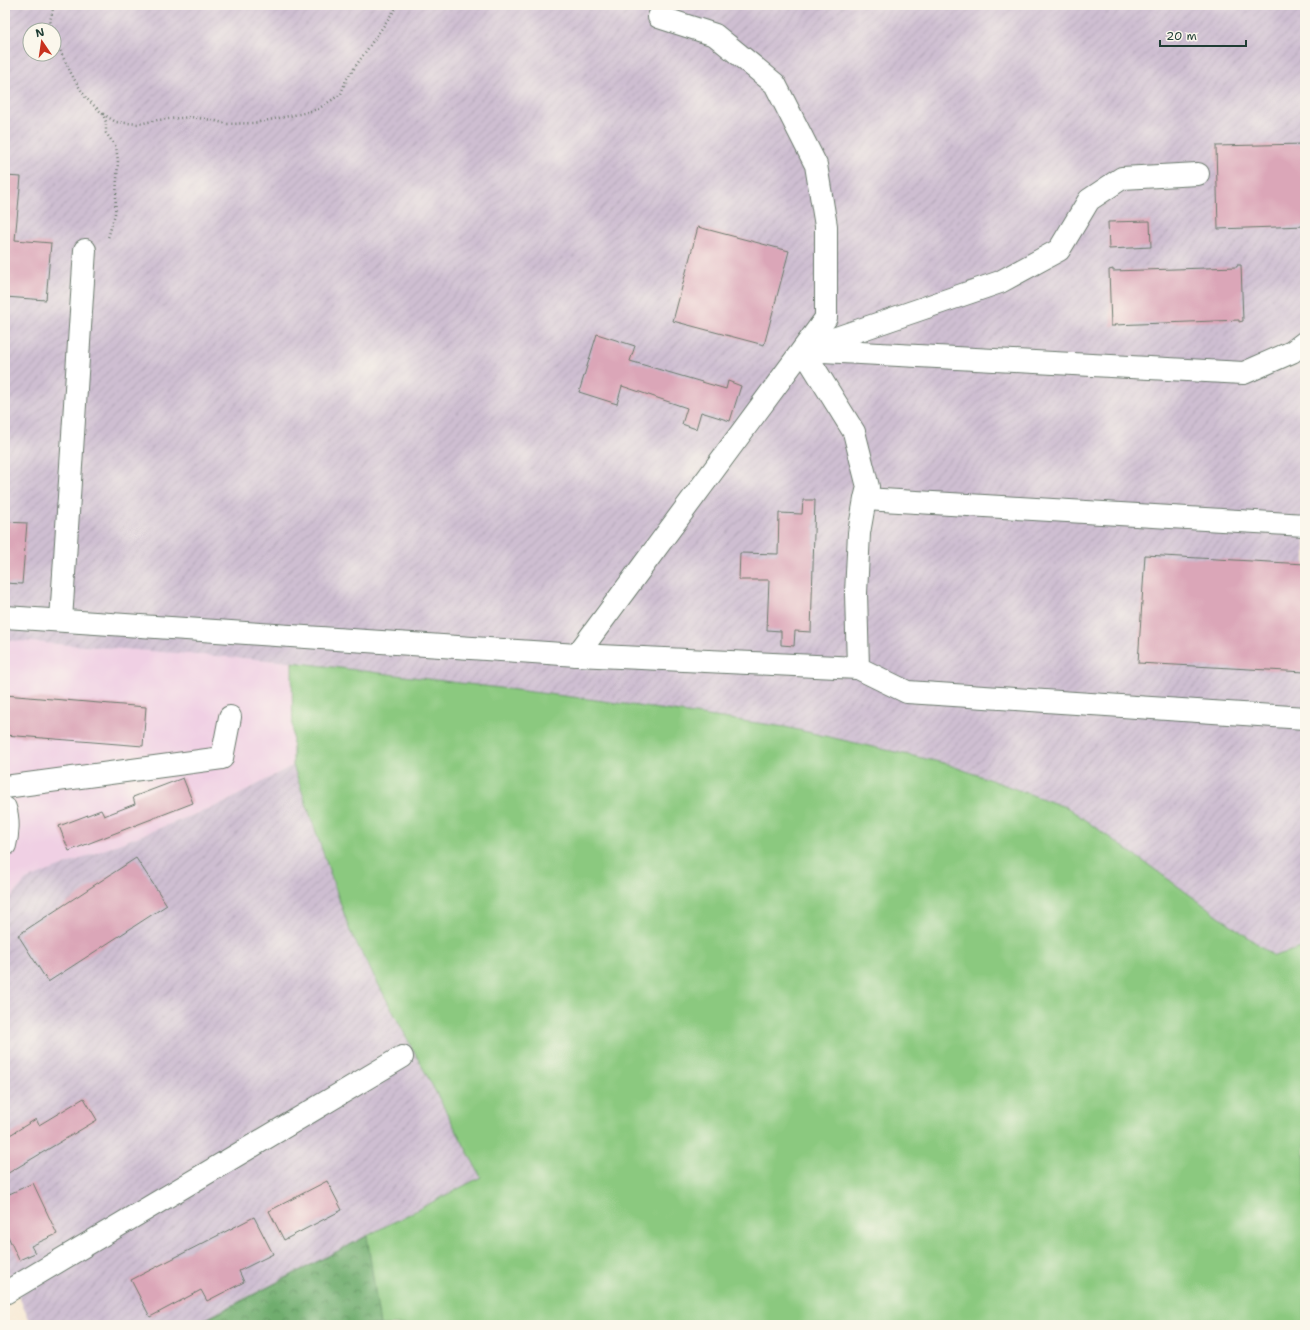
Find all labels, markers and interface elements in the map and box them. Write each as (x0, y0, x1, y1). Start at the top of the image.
north arrow (22, 22, 62, 62)
scale bar (1160, 22, 1246, 48)
text: N (34, 24, 46, 41)
text: 20 m (1166, 28, 1197, 44)

